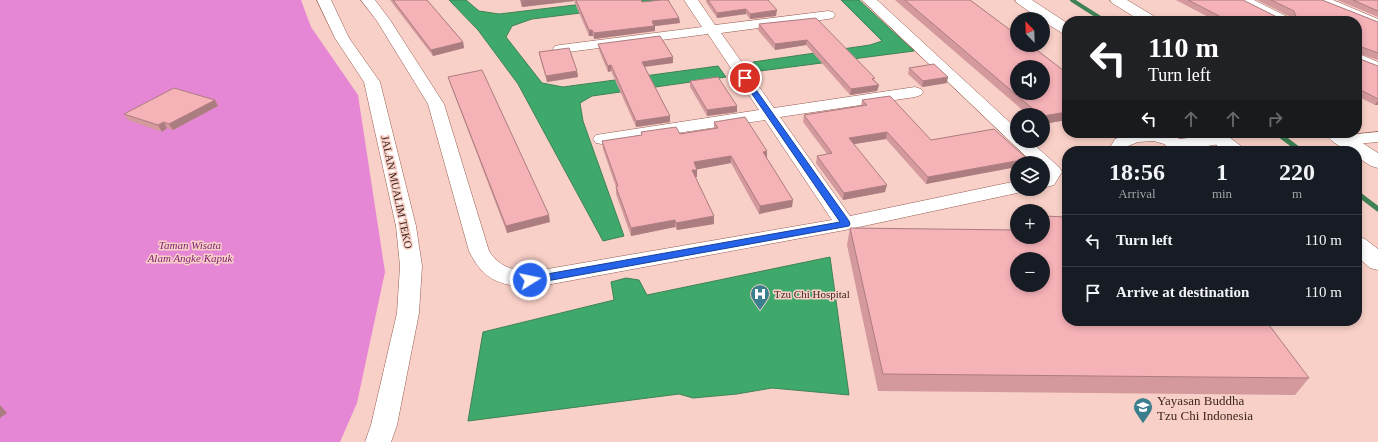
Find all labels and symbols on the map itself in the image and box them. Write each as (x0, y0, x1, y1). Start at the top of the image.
north arrow (1010, 12, 1050, 52)
pin (728, 61, 762, 95)
street label: JALAN MUALIM TEKO (379, 134, 415, 250)
park label: Taman Wisata Alam Angke Kapuk (147, 239, 233, 264)
position arrow (509, 259, 551, 301)
hospital icon: Tzu Chi Hospital (749, 283, 771, 311)
place label: Tzu Chi Hospital (774, 288, 850, 300)
place label: Yayasan Buddha Tzu Chi Indonesia (1157, 393, 1253, 423)
school or university icon: Yayasan Buddha Tzu Chi Indonesia (1132, 396, 1154, 424)

